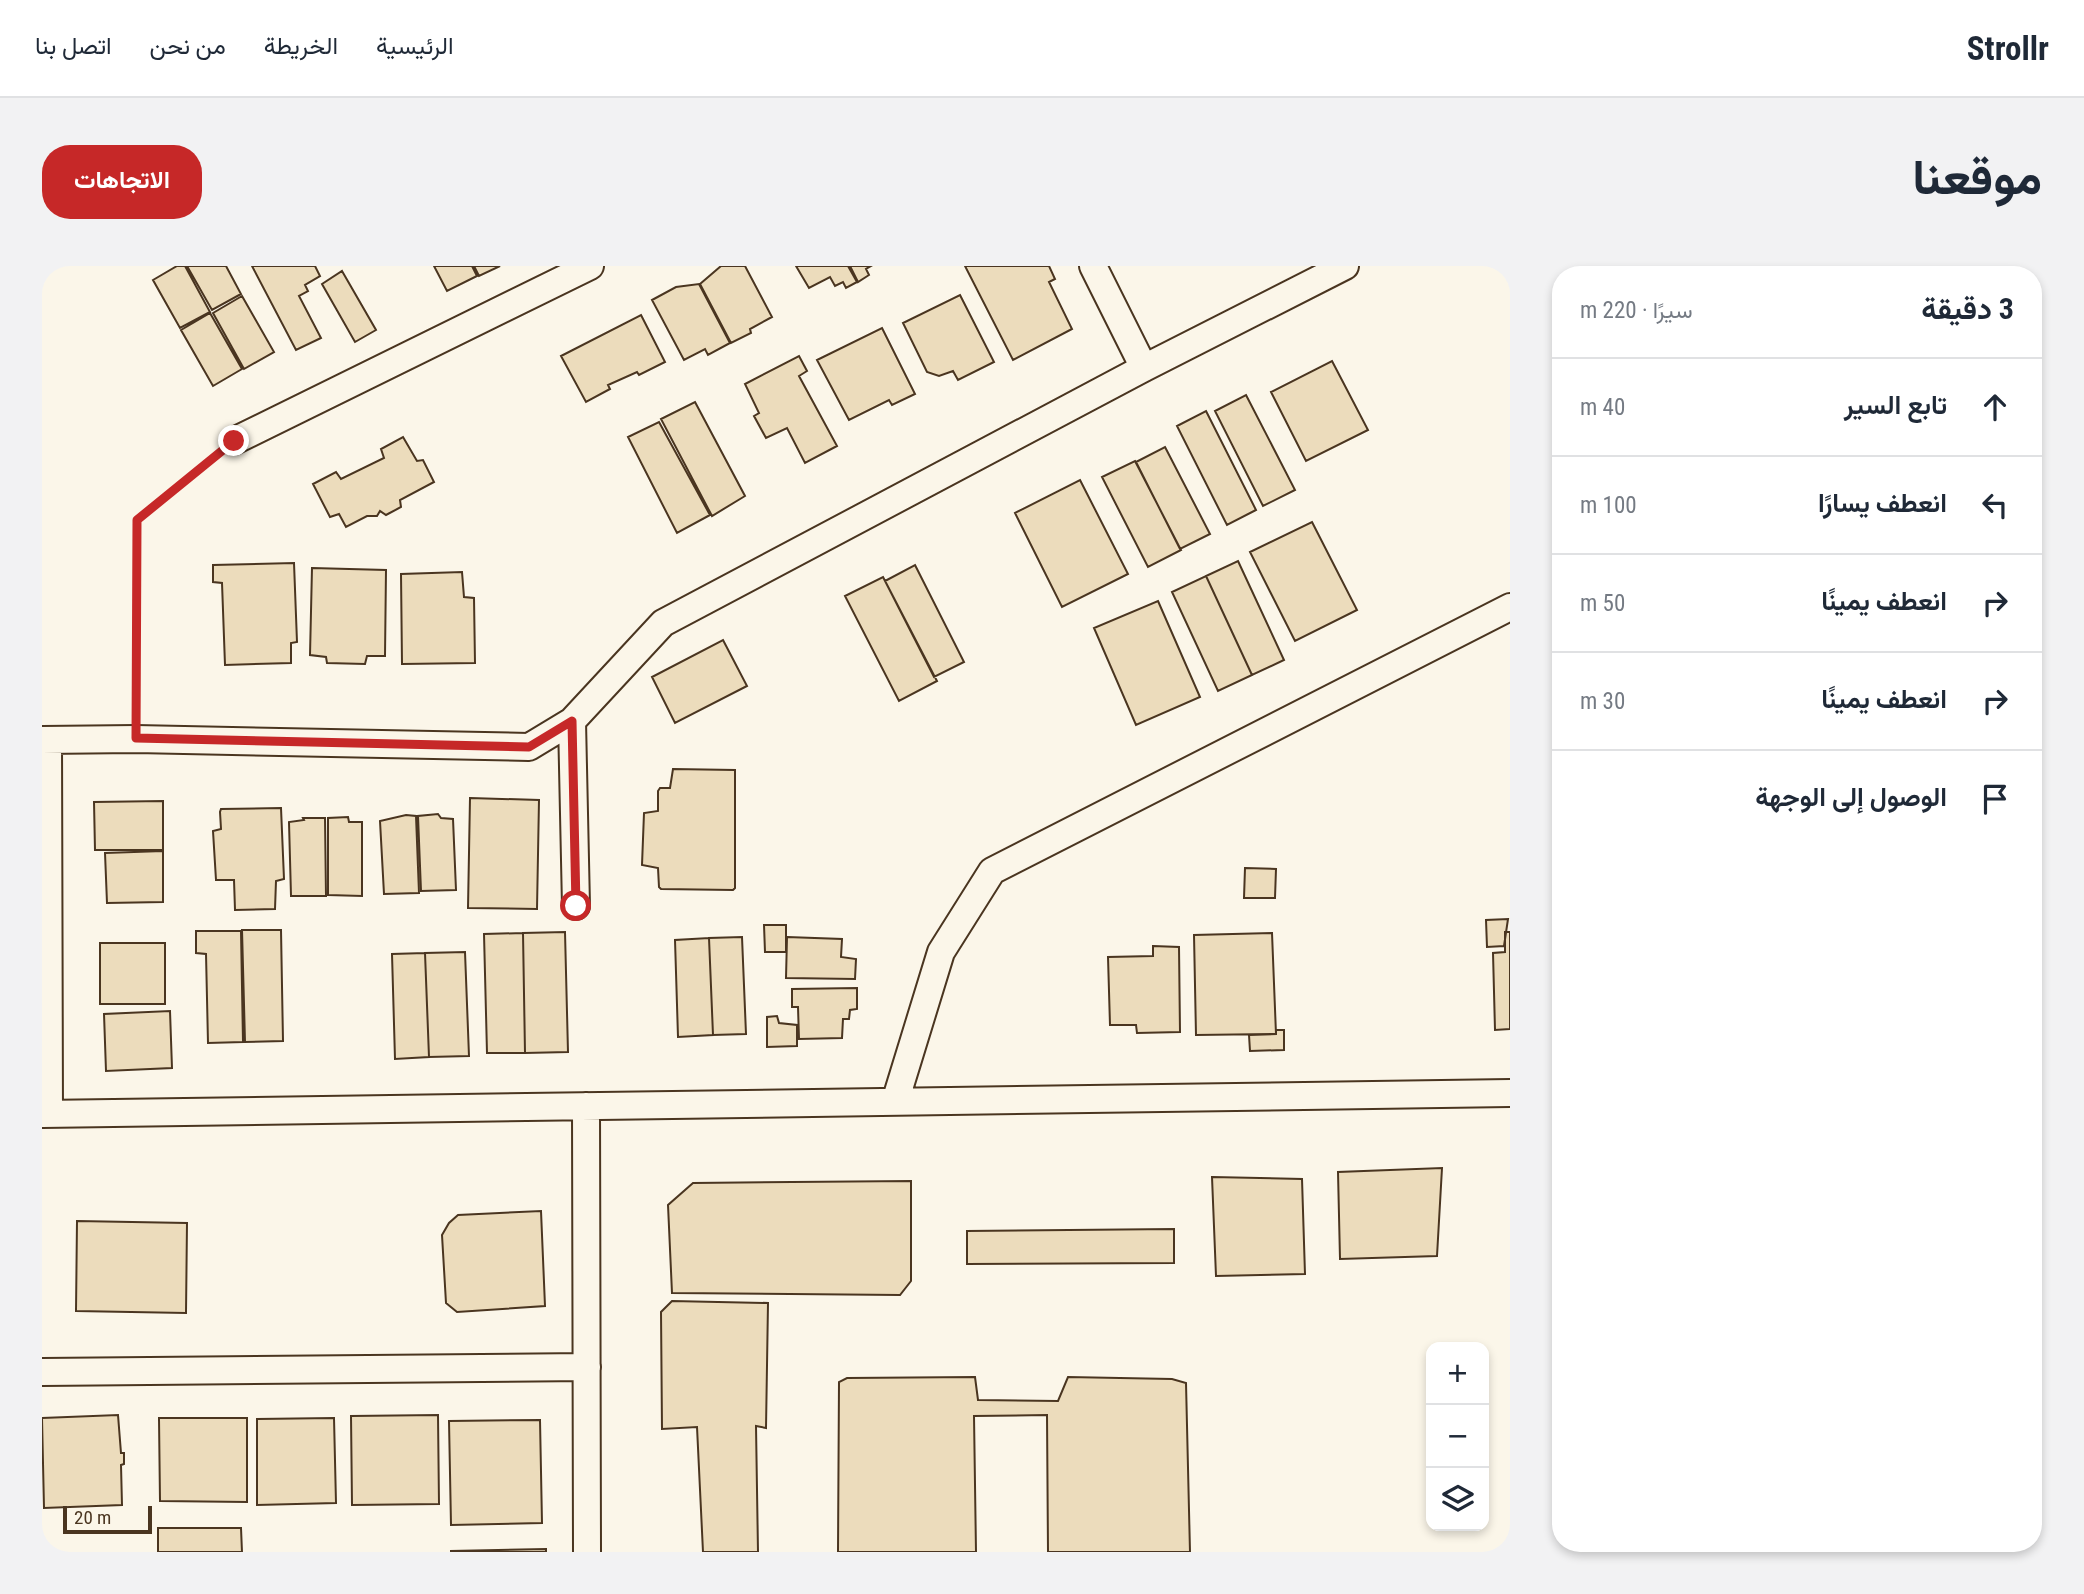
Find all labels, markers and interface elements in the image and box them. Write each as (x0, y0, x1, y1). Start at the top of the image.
text: Strollr (1967, 29, 2049, 68)
text: اتصل بنا (35, 32, 112, 60)
text: من نحن (150, 32, 226, 60)
text: الخريطة (264, 32, 338, 60)
text: الرئيسية (376, 32, 454, 60)
button: الاتجاهات (42, 145, 202, 219)
text: موقعنا (1912, 149, 2042, 206)
text: 3 دقيقة (1921, 291, 2014, 326)
text: سيرًا · 220 m (1580, 297, 1693, 324)
icon: ahead (1976, 388, 2014, 426)
text: تابع السير (1844, 390, 1947, 420)
text: 40 m (1580, 394, 1625, 421)
route end (218, 425, 249, 456)
icon: left (1976, 486, 2014, 524)
text: انعطف يسارًا (1818, 488, 1947, 518)
text: 100 m (1580, 492, 1637, 519)
icon: right (1976, 584, 2014, 622)
text: انعطف يمينًا (1821, 586, 1947, 616)
text: 50 m (1580, 590, 1625, 617)
icon: right (1976, 682, 2014, 720)
text: انعطف يمينًا (1821, 684, 1947, 714)
text: 30 m (1580, 688, 1625, 715)
icon: arrive (1976, 780, 2014, 818)
text: الوصول إلى الوجهة (1755, 782, 1947, 812)
route start (560, 890, 591, 921)
map controls (1426, 1342, 1489, 1531)
button: + (1426, 1342, 1489, 1405)
button: − (1426, 1405, 1489, 1468)
button: layers (1426, 1468, 1489, 1531)
scale bar (63, 1503, 152, 1535)
text: 20 m (74, 1506, 111, 1529)

